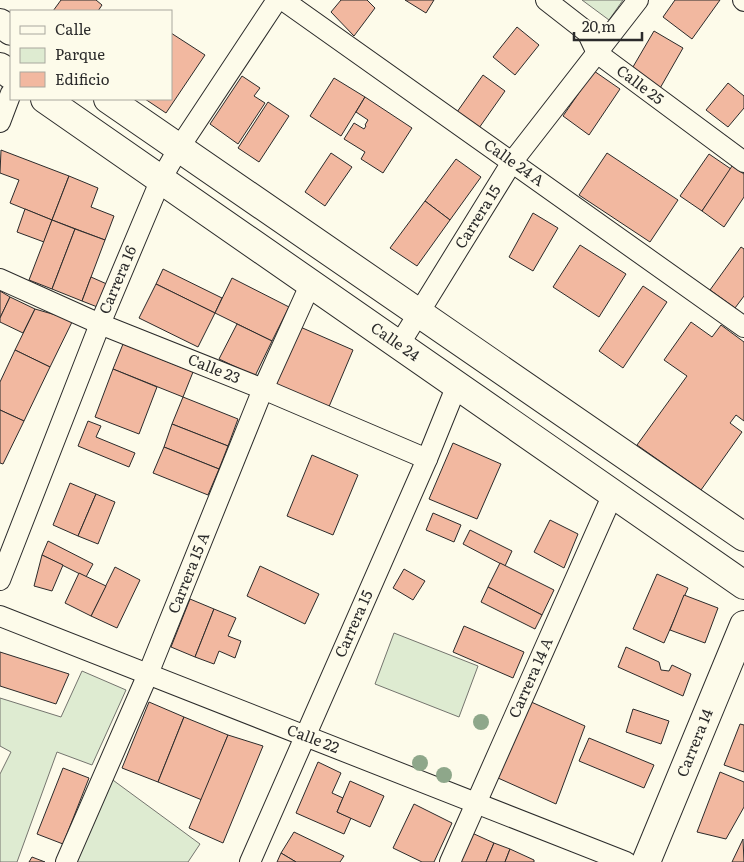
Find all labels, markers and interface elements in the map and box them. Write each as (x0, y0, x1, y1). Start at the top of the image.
legend (10, 10, 172, 100)
scale bar (574, 10, 642, 42)
text: 20 m (582, 14, 616, 37)
text: Calle (55, 17, 91, 40)
text: Parque (55, 42, 105, 65)
street label: Calle 25 (612, 58, 670, 110)
text: Edificio (55, 67, 110, 90)
street label: Calle 24 A (480, 133, 550, 191)
street label: Carrera 15 (448, 179, 506, 253)
street label: Carrera 16 (92, 242, 141, 317)
street label: Calle 24 (367, 316, 425, 366)
street label: Calle 23 (185, 347, 244, 389)
street label: Carrera 15 A (161, 528, 214, 617)
street label: Carrera 15 (328, 586, 378, 661)
street label: Carrera 14 A (502, 633, 558, 721)
street label: Carrera 14 (669, 705, 718, 780)
street label: Calle 22 (284, 717, 343, 758)

